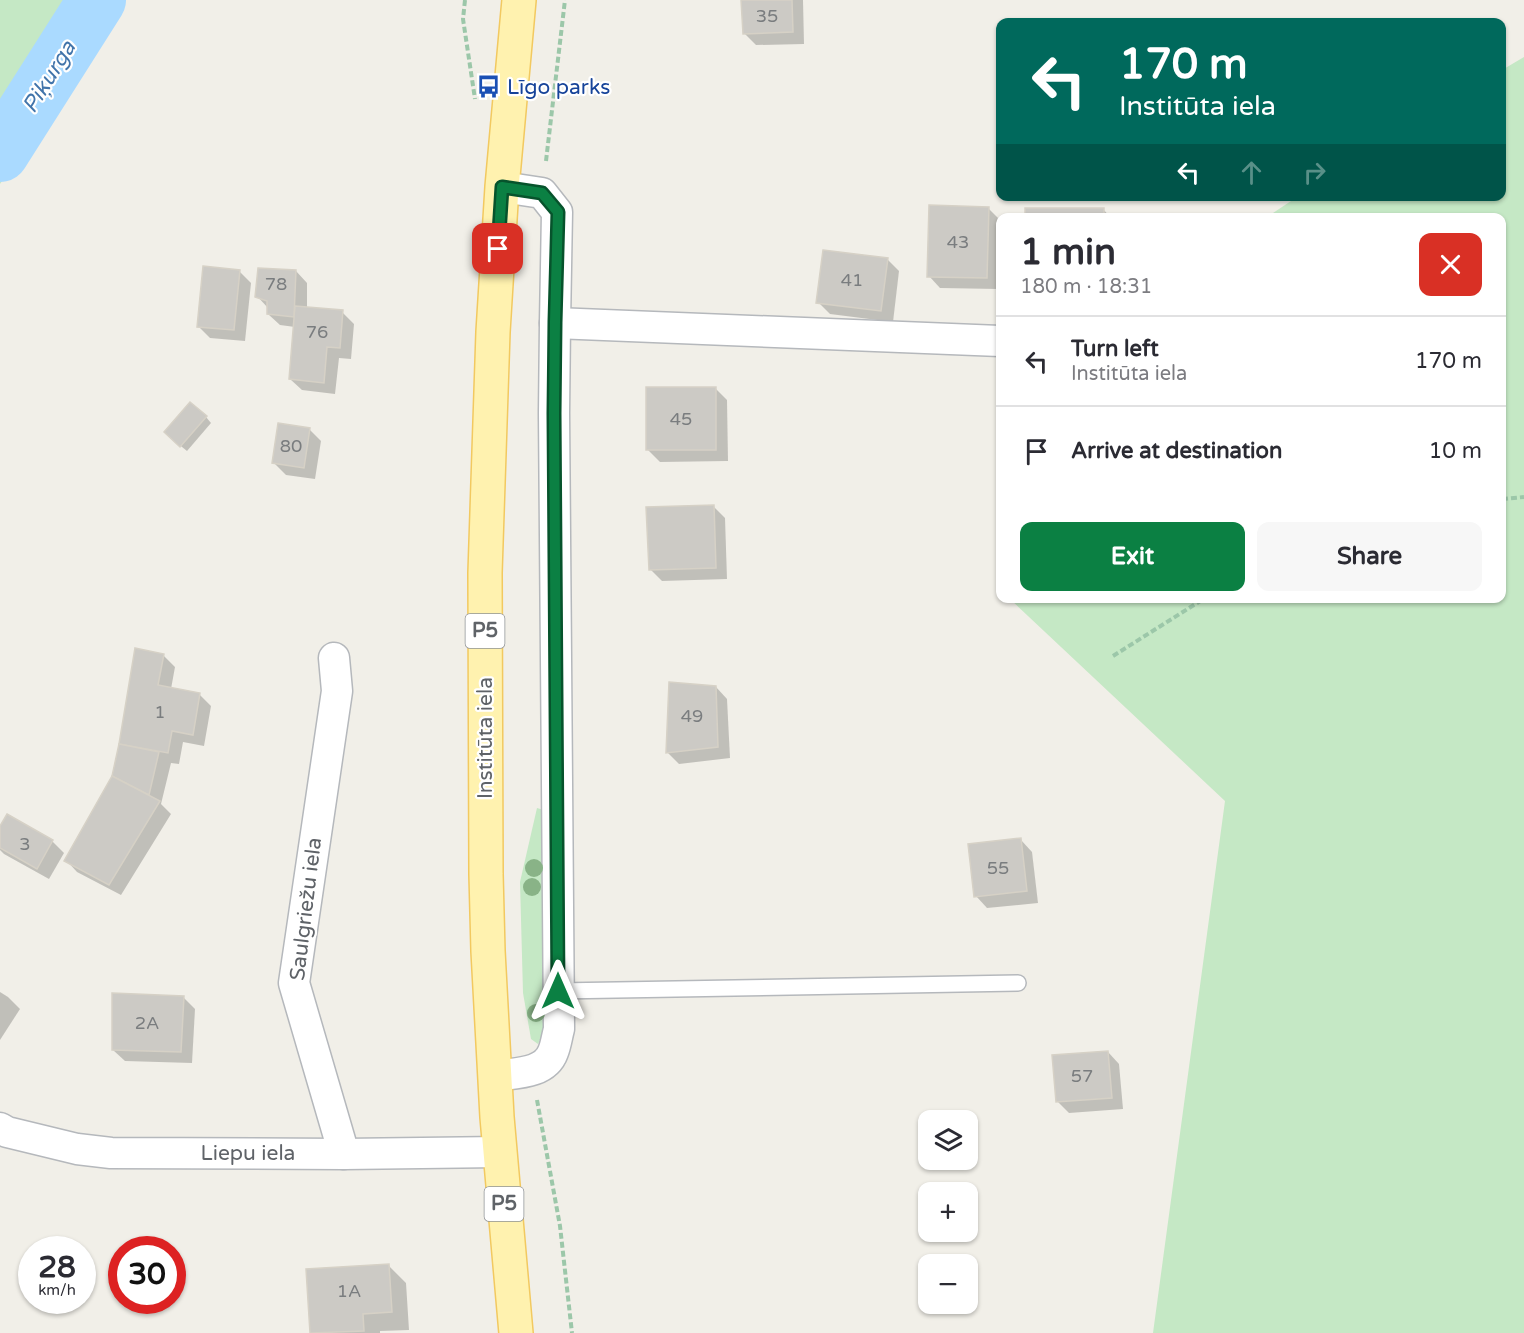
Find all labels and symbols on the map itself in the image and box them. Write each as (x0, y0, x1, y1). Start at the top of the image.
house number: 35 (756, 5, 778, 27)
water label: Piķurga (17, 36, 82, 118)
bus stop icon: Līgo parks (476, 74, 502, 100)
place label: Līgo parks (507, 75, 610, 100)
pin (472, 223, 523, 274)
house number: 43 (947, 231, 969, 253)
house number: 41 (841, 269, 863, 291)
house number: 78 (265, 273, 287, 295)
house number: 76 (306, 321, 328, 343)
house number: 45 (670, 408, 692, 430)
house number: 80 (280, 435, 302, 457)
road number: P5 (466, 614, 504, 648)
street label: Institūta iela (473, 677, 498, 799)
house number: 1 (154, 701, 166, 723)
house number: 49 (681, 705, 703, 727)
house number: 3 (19, 833, 31, 855)
street label: Saulgriežu iela (285, 836, 327, 982)
house number: 55 (987, 857, 1009, 879)
position arrow (526, 959, 590, 1023)
house number: 2A (135, 1012, 159, 1034)
house number: 57 (1071, 1065, 1093, 1087)
street label: Liepu iela (201, 1141, 295, 1166)
road number: P5 (484, 1187, 524, 1221)
speed limit sign: 30 (108, 1236, 186, 1314)
house number: 1A (337, 1280, 361, 1302)

